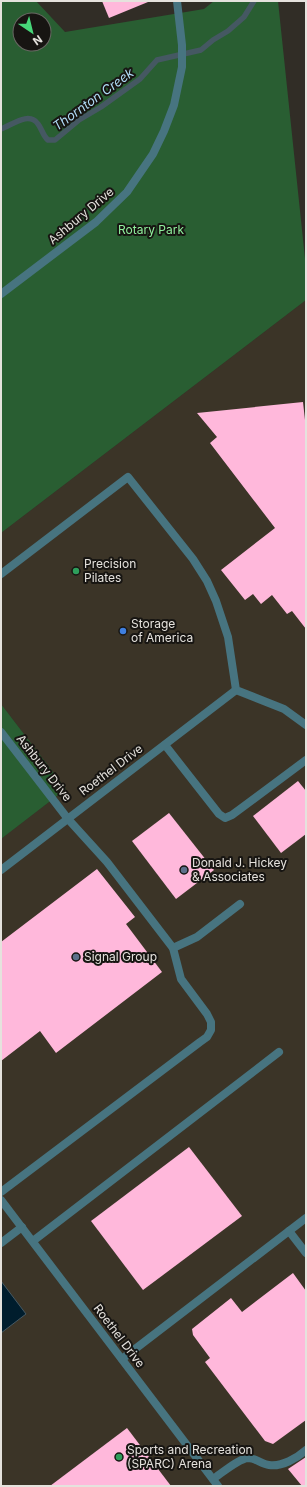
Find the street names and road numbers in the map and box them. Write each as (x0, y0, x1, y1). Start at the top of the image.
street label: Ashbury Drive (45, 184, 116, 247)
street label: Ashbury Drive (14, 731, 75, 804)
street label: Roethel Drive (76, 741, 145, 798)
street label: Roethel Drive (91, 1301, 148, 1370)

